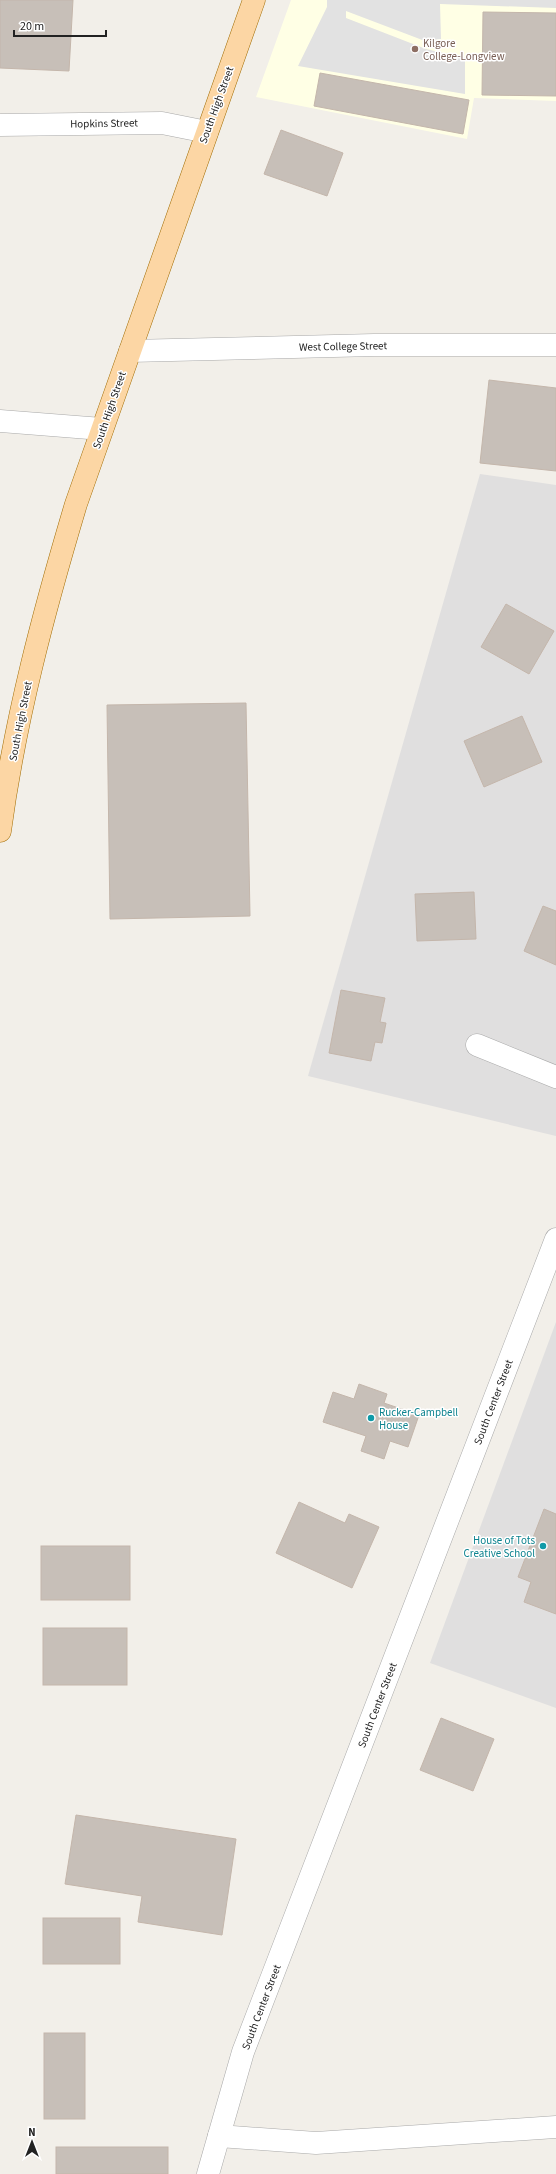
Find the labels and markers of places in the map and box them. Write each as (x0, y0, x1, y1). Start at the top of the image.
place label: Kilgore College-Longview (423, 36, 505, 64)
marker: Kilgore College-Longview (410, 44, 420, 54)
place label: Rucker-Campbell House (379, 1405, 458, 1433)
marker: Rucker-Campbell House (366, 1413, 376, 1423)
place label: House of Tots Creative School (464, 1533, 535, 1561)
marker: House of Tots Creative School (538, 1541, 548, 1551)

